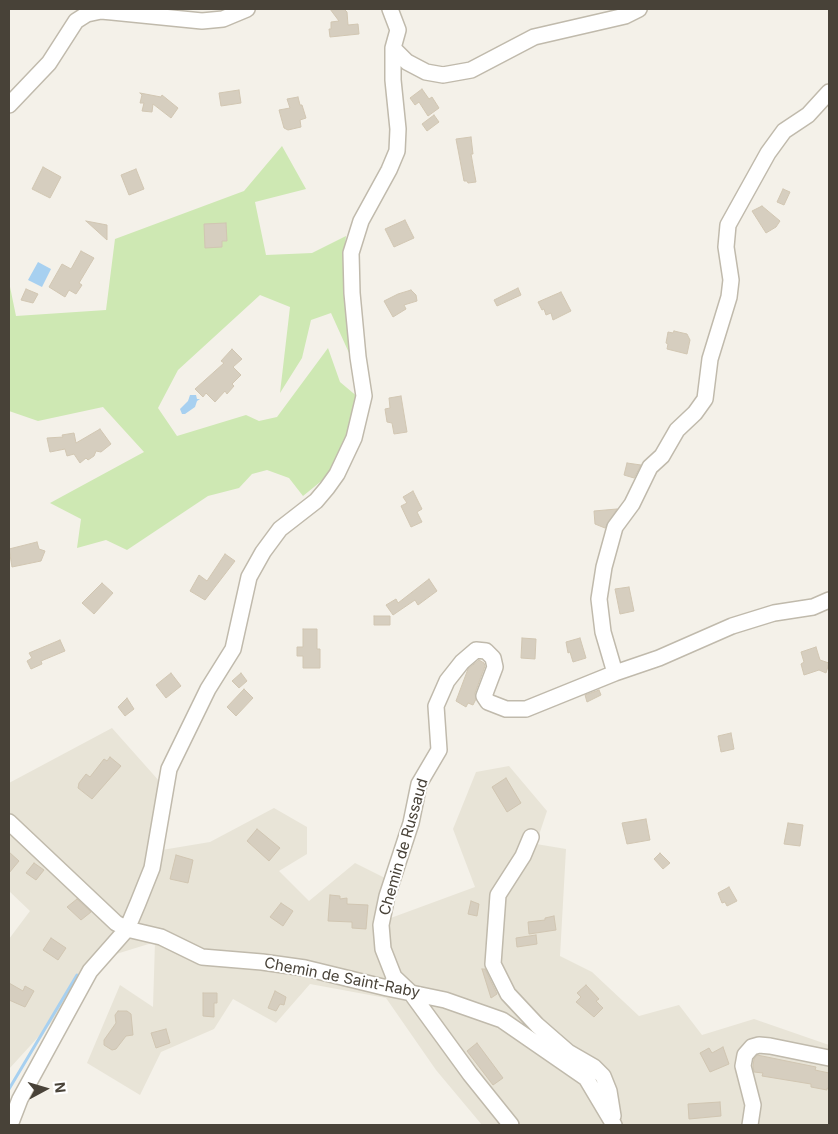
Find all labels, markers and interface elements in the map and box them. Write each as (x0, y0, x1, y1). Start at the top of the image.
street label: Chemin de Russaud (376, 777, 432, 917)
street label: Chemin de Saint-Raby (263, 954, 421, 1002)
north arrow (20, 1064, 70, 1114)
text: N (51, 1081, 69, 1094)

